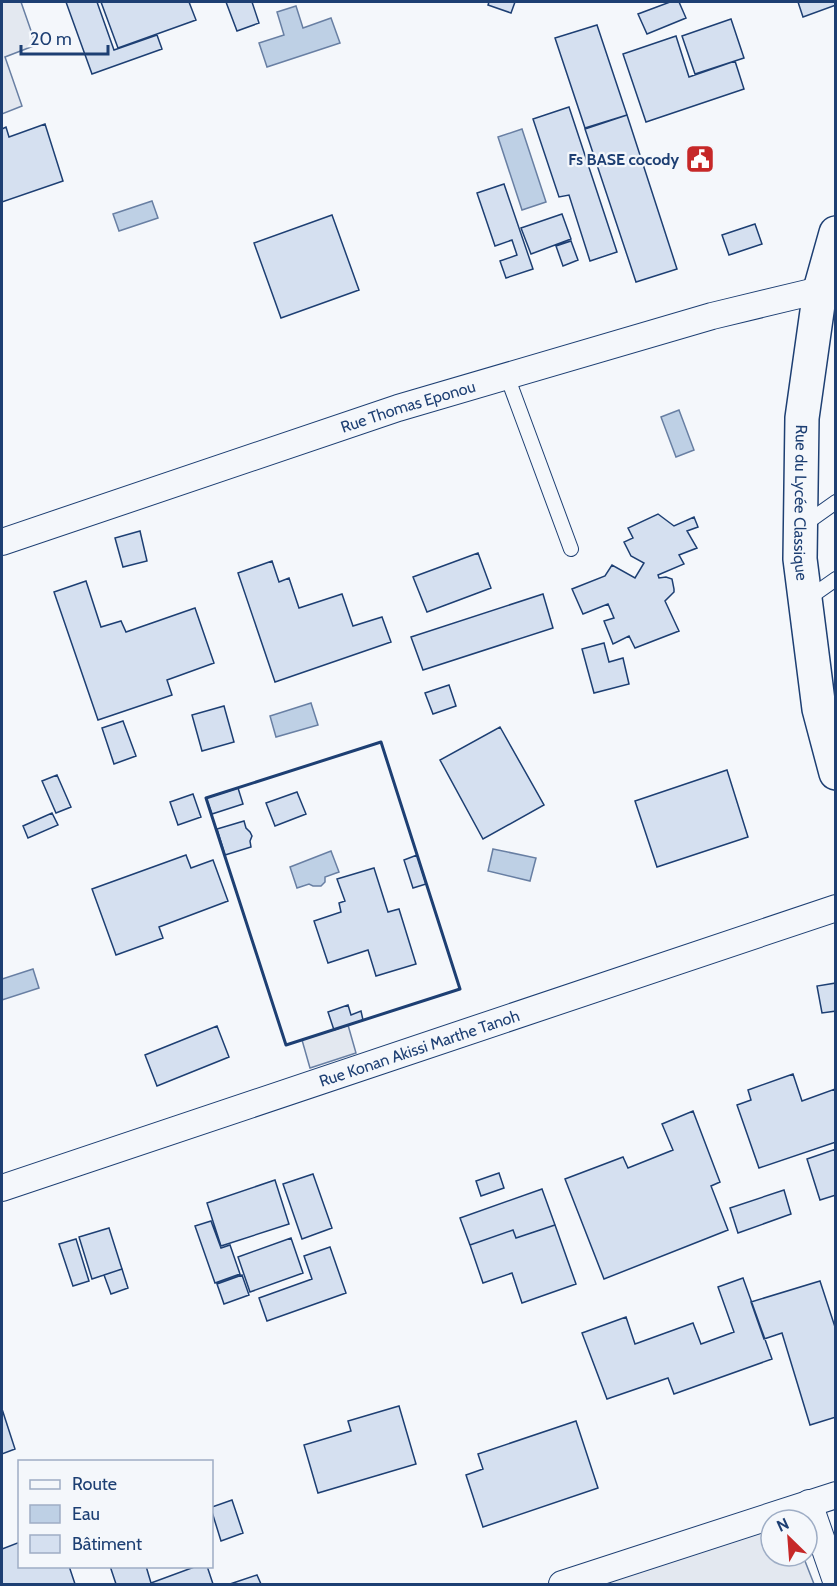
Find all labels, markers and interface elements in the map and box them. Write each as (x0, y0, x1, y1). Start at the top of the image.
scale bar (21, 18, 108, 56)
text: 20 m (30, 28, 72, 50)
public building icon: Fs BASE cocody (684, 143, 716, 175)
place label: Fs BASE cocody (568, 150, 679, 169)
street label: Rue Thomas Eponou (338, 376, 477, 436)
street label: Rue du Lycée Classique (790, 424, 812, 582)
street label: Rue Konan Akissi Marthe Tanoh (316, 1006, 522, 1090)
legend (18, 1460, 213, 1568)
text: Route (72, 1473, 117, 1495)
text: Eau (72, 1503, 100, 1525)
north arrow (759, 1508, 819, 1568)
text: N (774, 1514, 792, 1536)
text: Bâtiment (72, 1533, 142, 1555)

